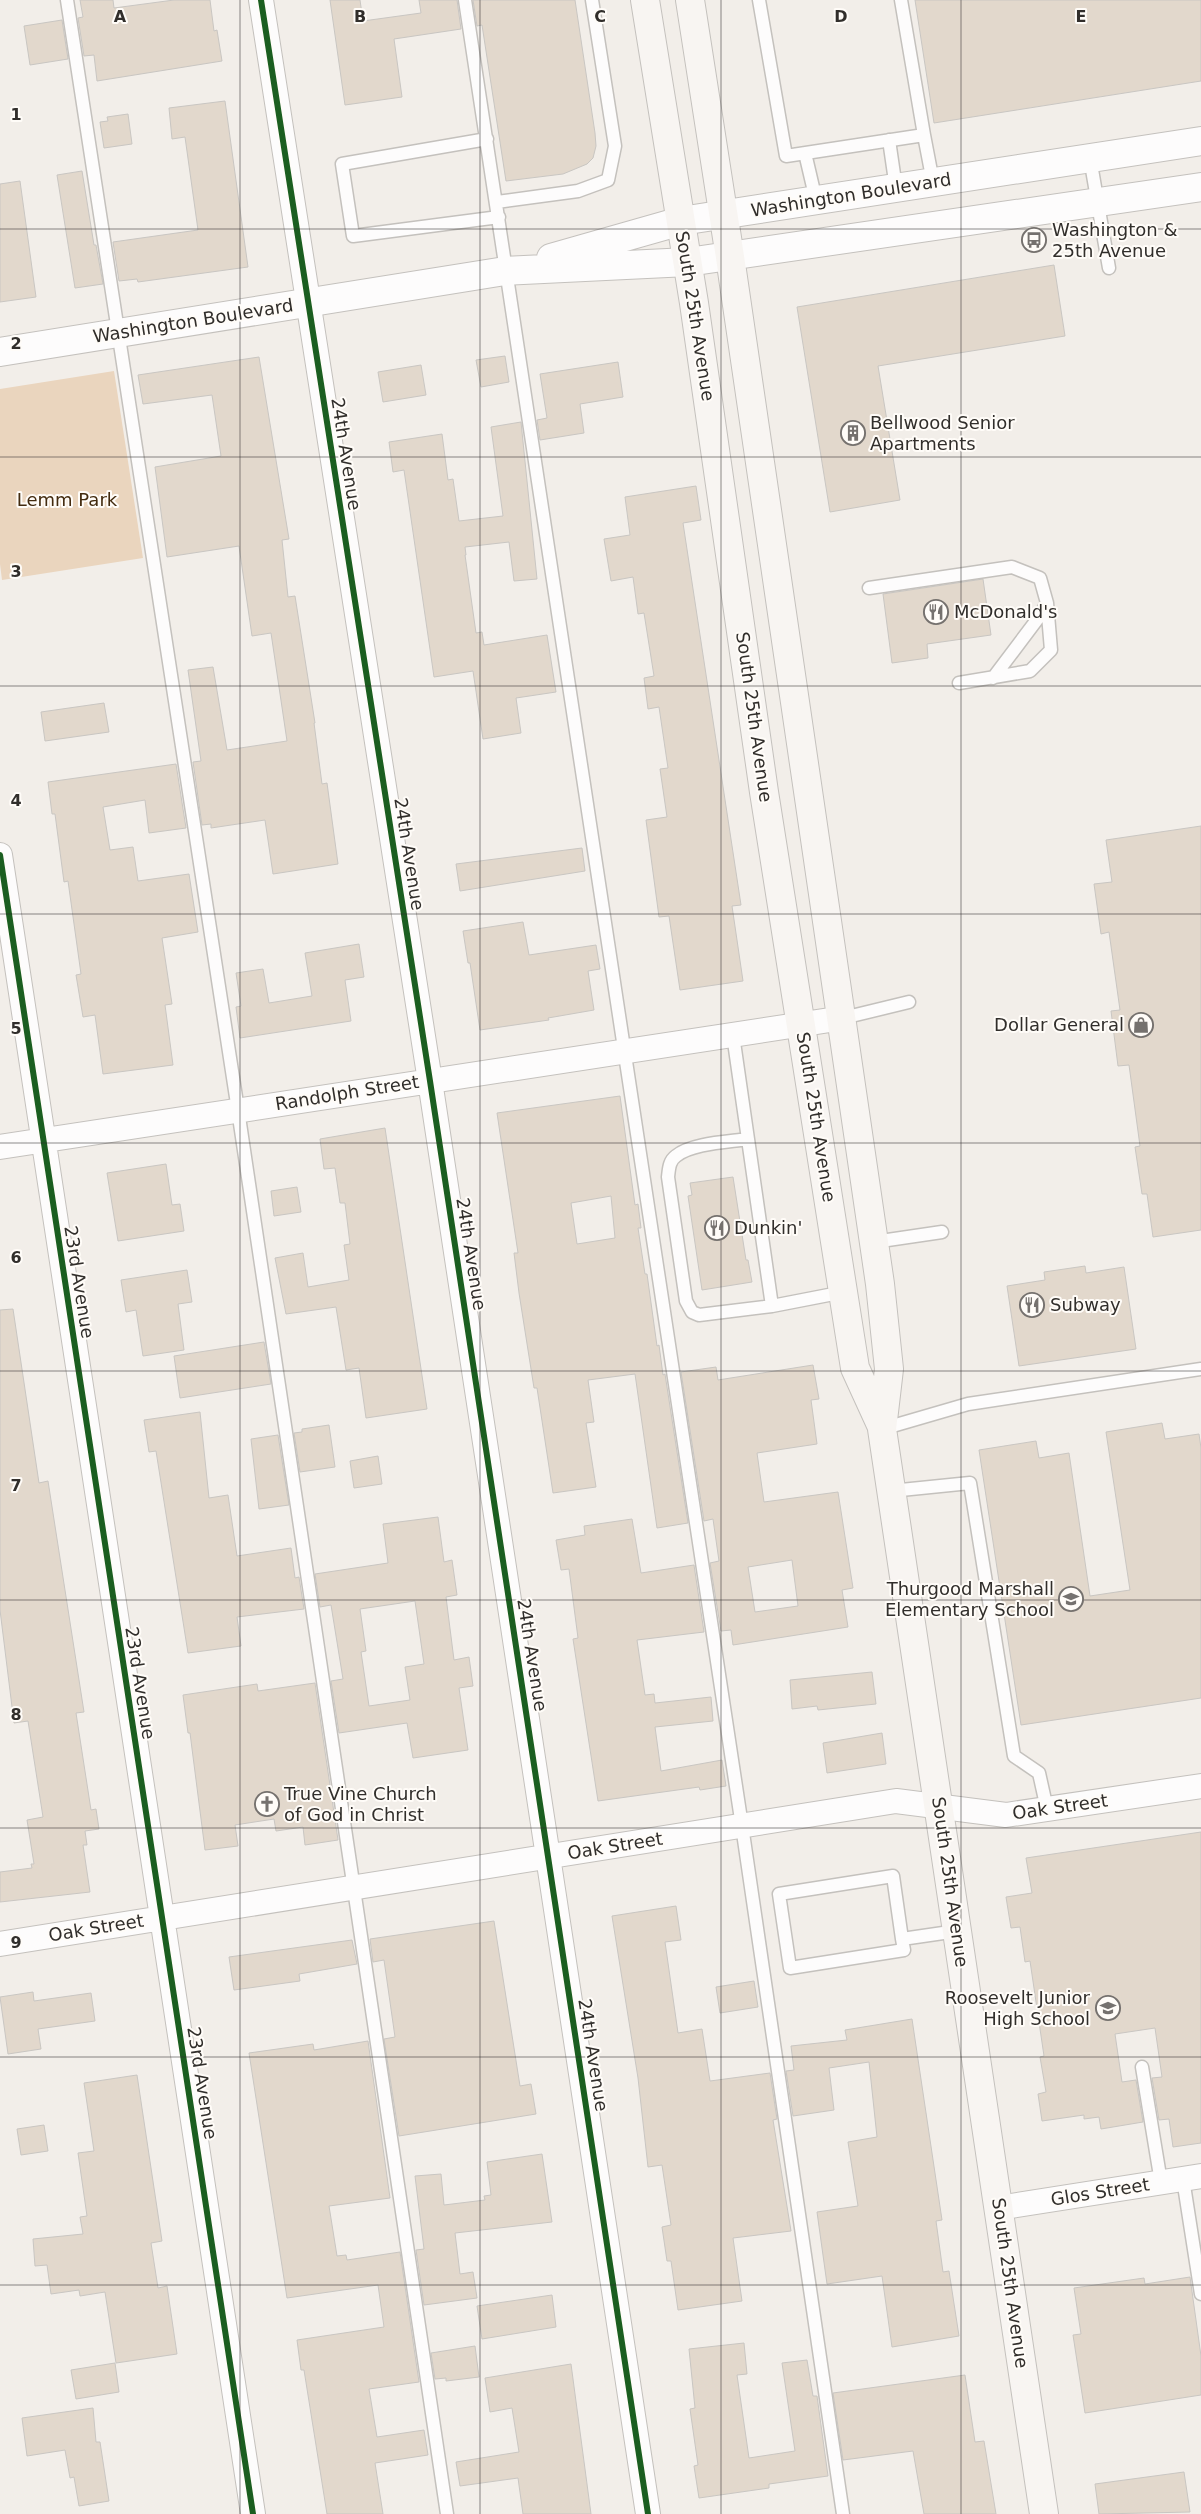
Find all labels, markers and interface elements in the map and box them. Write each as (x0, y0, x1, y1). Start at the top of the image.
text: A (114, 7, 127, 26)
text: B (354, 7, 366, 26)
text: C (594, 7, 606, 26)
text: D (834, 7, 848, 26)
text: E (1076, 7, 1086, 26)
text: 1 (10, 105, 22, 124)
street label: Washington Boulevard (749, 168, 953, 221)
place label: Washington & 25th Avenue (1052, 219, 1178, 261)
bus stop icon: Washington & 25th Avenue (1021, 227, 1047, 253)
street label: South 25th Avenue (672, 229, 719, 403)
street label: Washington Boulevard (91, 294, 295, 347)
text: 2 (10, 334, 22, 353)
street label: 24th Avenue (327, 396, 366, 512)
place label: Bellwood Senior Apartments (870, 412, 1015, 454)
building icon: Bellwood Senior Apartments (840, 420, 866, 446)
park label: Lemm Park (17, 489, 118, 510)
text: 3 (10, 562, 22, 581)
restaurant icon: McDonald's (923, 599, 949, 625)
place label: McDonald's (954, 601, 1058, 622)
street label: South 25th Avenue (732, 630, 777, 804)
text: 4 (10, 791, 22, 810)
street label: 24th Avenue (390, 796, 429, 912)
shop icon: Dollar General (1128, 1012, 1154, 1038)
place label: Dollar General (994, 1014, 1124, 1035)
text: 5 (10, 1019, 22, 1038)
street label: South 25th Avenue (793, 1030, 840, 1204)
street label: Randolph Street (274, 1071, 420, 1114)
street label: 24th Avenue (452, 1196, 491, 1312)
restaurant icon: Dunkin' (704, 1215, 730, 1241)
place label: Dunkin' (734, 1217, 802, 1238)
street label: 23rd Avenue (60, 1224, 99, 1340)
text: 6 (10, 1248, 22, 1267)
restaurant icon: Subway (1019, 1292, 1045, 1318)
place label: Subway (1050, 1294, 1121, 1315)
text: 7 (10, 1476, 22, 1495)
place label: Thurgood Marshall Elementary School (885, 1578, 1054, 1620)
school or university icon: Thurgood Marshall Elementary School (1058, 1586, 1084, 1612)
street label: 24th Avenue (513, 1597, 552, 1713)
street label: 23rd Avenue (121, 1625, 160, 1741)
text: 8 (10, 1705, 22, 1724)
place label: True Vine Church of God in Christ (283, 1783, 437, 1825)
street label: Oak Street (1011, 1789, 1109, 1824)
church icon: True Vine Church of God in Christ (254, 1791, 280, 1817)
street label: South 25th Avenue (928, 1795, 973, 1969)
street label: Oak Street (566, 1828, 664, 1863)
street label: Oak Street (47, 1910, 145, 1945)
text: 9 (10, 1933, 22, 1952)
place label: Roosevelt Junior High School (945, 1987, 1091, 2029)
school or university icon: Roosevelt Junior High School (1095, 1995, 1121, 2021)
street label: 24th Avenue (574, 1997, 613, 2113)
street label: 23rd Avenue (183, 2025, 222, 2141)
street label: Glos Street (1049, 2173, 1151, 2210)
street label: South 25th Avenue (988, 2196, 1033, 2370)

